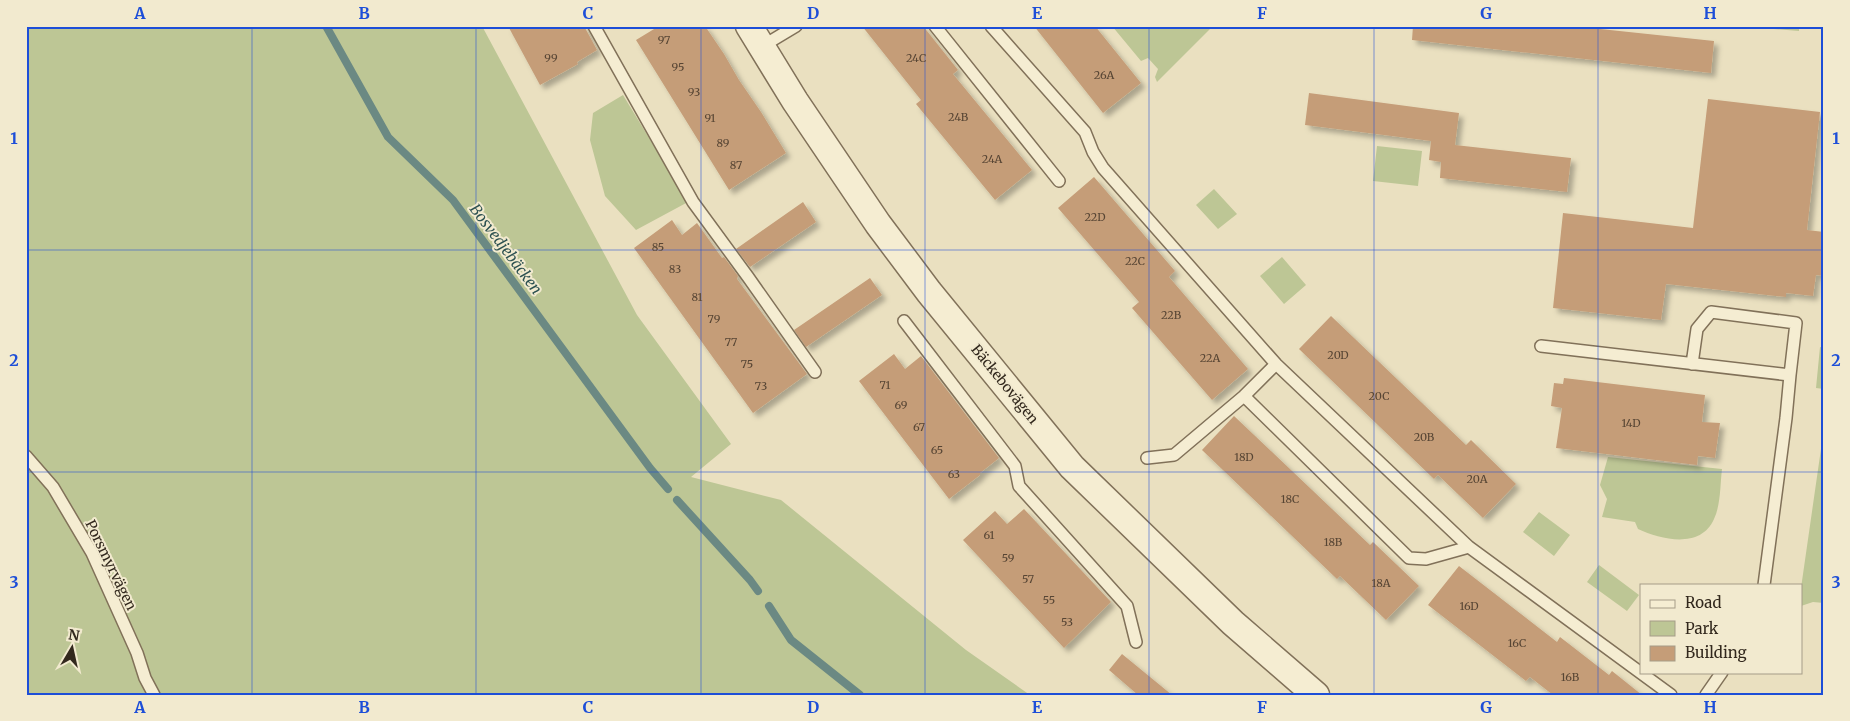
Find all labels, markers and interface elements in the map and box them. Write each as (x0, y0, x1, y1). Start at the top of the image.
text: A (133, 3, 146, 23)
text: B (358, 3, 370, 23)
text: C (583, 3, 593, 23)
text: D (807, 3, 819, 23)
text: E (1032, 3, 1043, 23)
text: F (1257, 3, 1267, 23)
text: G (1480, 3, 1492, 23)
text: H (1703, 3, 1717, 23)
house number: 97 (658, 33, 670, 47)
house number: 99 (544, 51, 558, 65)
house number: 24C (906, 51, 926, 65)
house number: 95 (672, 60, 684, 74)
house number: 26A (1094, 68, 1115, 82)
house number: 93 (688, 85, 700, 99)
house number: 24B (948, 110, 969, 124)
house number: 91 (704, 111, 716, 125)
text: 1 (10, 128, 18, 148)
text: 1 (1832, 128, 1840, 148)
house number: 89 (716, 136, 730, 150)
house number: 24A (982, 152, 1003, 166)
house number: 87 (730, 158, 742, 172)
water label: Bosvedjebäcken (466, 200, 546, 298)
house number: 22D (1084, 210, 1106, 224)
house number: 85 (652, 240, 664, 254)
house number: 22C (1125, 254, 1145, 268)
house number: 83 (669, 262, 681, 276)
house number: 81 (691, 290, 703, 304)
house number: 22B (1161, 308, 1182, 322)
house number: 79 (708, 312, 721, 326)
house number: 77 (725, 335, 737, 349)
street label: Bäckebovägen (967, 341, 1043, 427)
house number: 20D (1327, 348, 1349, 362)
text: 2 (9, 350, 19, 370)
text: 2 (1831, 350, 1841, 370)
house number: 22A (1200, 351, 1221, 365)
house number: 75 (741, 357, 753, 371)
house number: 71 (879, 378, 891, 392)
house number: 73 (755, 379, 767, 393)
house number: 20C (1369, 389, 1389, 403)
house number: 69 (894, 398, 908, 412)
house number: 14D (1621, 416, 1641, 430)
house number: 67 (913, 420, 925, 434)
house number: 20B (1414, 430, 1435, 444)
house number: 65 (931, 443, 943, 457)
house number: 18D (1234, 450, 1254, 464)
house number: 63 (948, 467, 960, 481)
house number: 20A (1467, 472, 1488, 486)
house number: 18C (1281, 492, 1299, 506)
street label: Porsmyrvägen (81, 517, 141, 613)
house number: 61 (984, 528, 994, 542)
house number: 18B (1324, 535, 1343, 549)
house number: 59 (1002, 551, 1015, 565)
text: 3 (9, 572, 19, 592)
house number: 57 (1022, 572, 1034, 586)
text: 3 (1831, 572, 1841, 592)
house number: 18A (1372, 576, 1391, 590)
legend (1640, 584, 1802, 674)
house number: 55 (1043, 593, 1055, 607)
text: Road (1685, 593, 1721, 612)
house number: 16D (1459, 599, 1479, 613)
house number: 53 (1061, 615, 1073, 629)
text: Park (1685, 619, 1719, 638)
north arrow (48, 624, 98, 674)
text: N (67, 625, 81, 645)
house number: 16C (1508, 636, 1526, 650)
text: Building (1685, 643, 1747, 662)
house number: 16B (1561, 670, 1580, 684)
text: A (133, 697, 146, 717)
text: B (358, 697, 370, 717)
text: C (583, 697, 593, 717)
text: D (807, 697, 819, 717)
text: E (1032, 697, 1043, 717)
text: F (1257, 697, 1267, 717)
text: G (1480, 697, 1492, 717)
text: H (1703, 697, 1717, 717)

